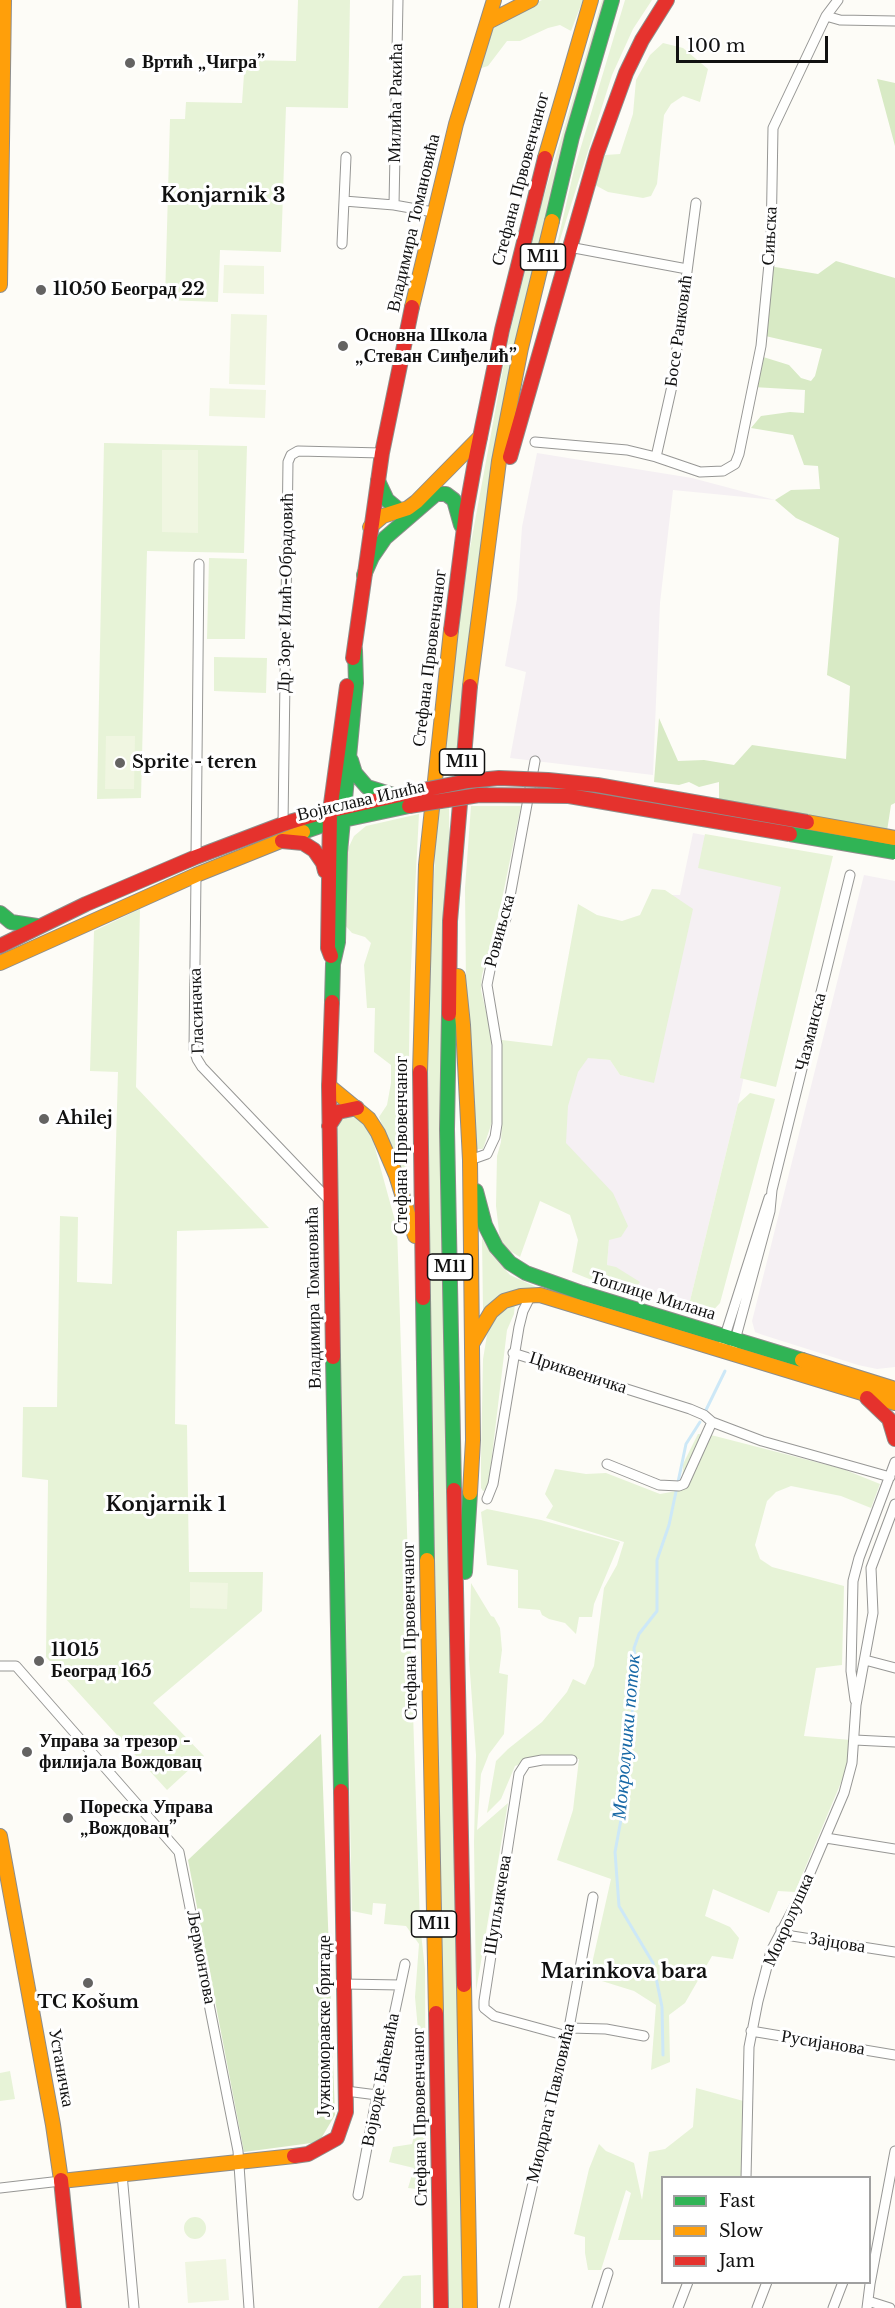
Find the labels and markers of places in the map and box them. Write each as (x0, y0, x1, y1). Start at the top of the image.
place label: Вртић „Чигра” (142, 52, 265, 74)
marker: Вртић „Чигра” (123, 56, 137, 70)
place label: 11050 Београд 22 (53, 279, 205, 301)
marker: 11050 Београд 22 (34, 283, 48, 297)
place label: Основна Школа „Стеван Синђелић” (355, 325, 517, 368)
marker: Основна Школа „Стеван Синђелић” (336, 339, 350, 353)
place label: Sprite - teren (132, 752, 257, 774)
marker: Sprite - teren (113, 756, 127, 770)
place label: Ahilej (56, 1108, 113, 1130)
marker: Ahilej (37, 1112, 51, 1126)
place label: 11015 Београд 165 (51, 1640, 152, 1682)
marker: 11015 Београд 165 (32, 1654, 46, 1668)
place label: Управа за трезор - филијала Вождовац (39, 1731, 202, 1774)
marker: Управа за трезор - филијала Вождовац (20, 1745, 34, 1759)
place label: Пореска Управа „Вождовац” (80, 1797, 213, 1840)
marker: Пореска Управа „Вождовац” (61, 1811, 75, 1825)
marker: TC Košum (81, 1976, 95, 1990)
place label: TC Košum (37, 1992, 139, 2014)

